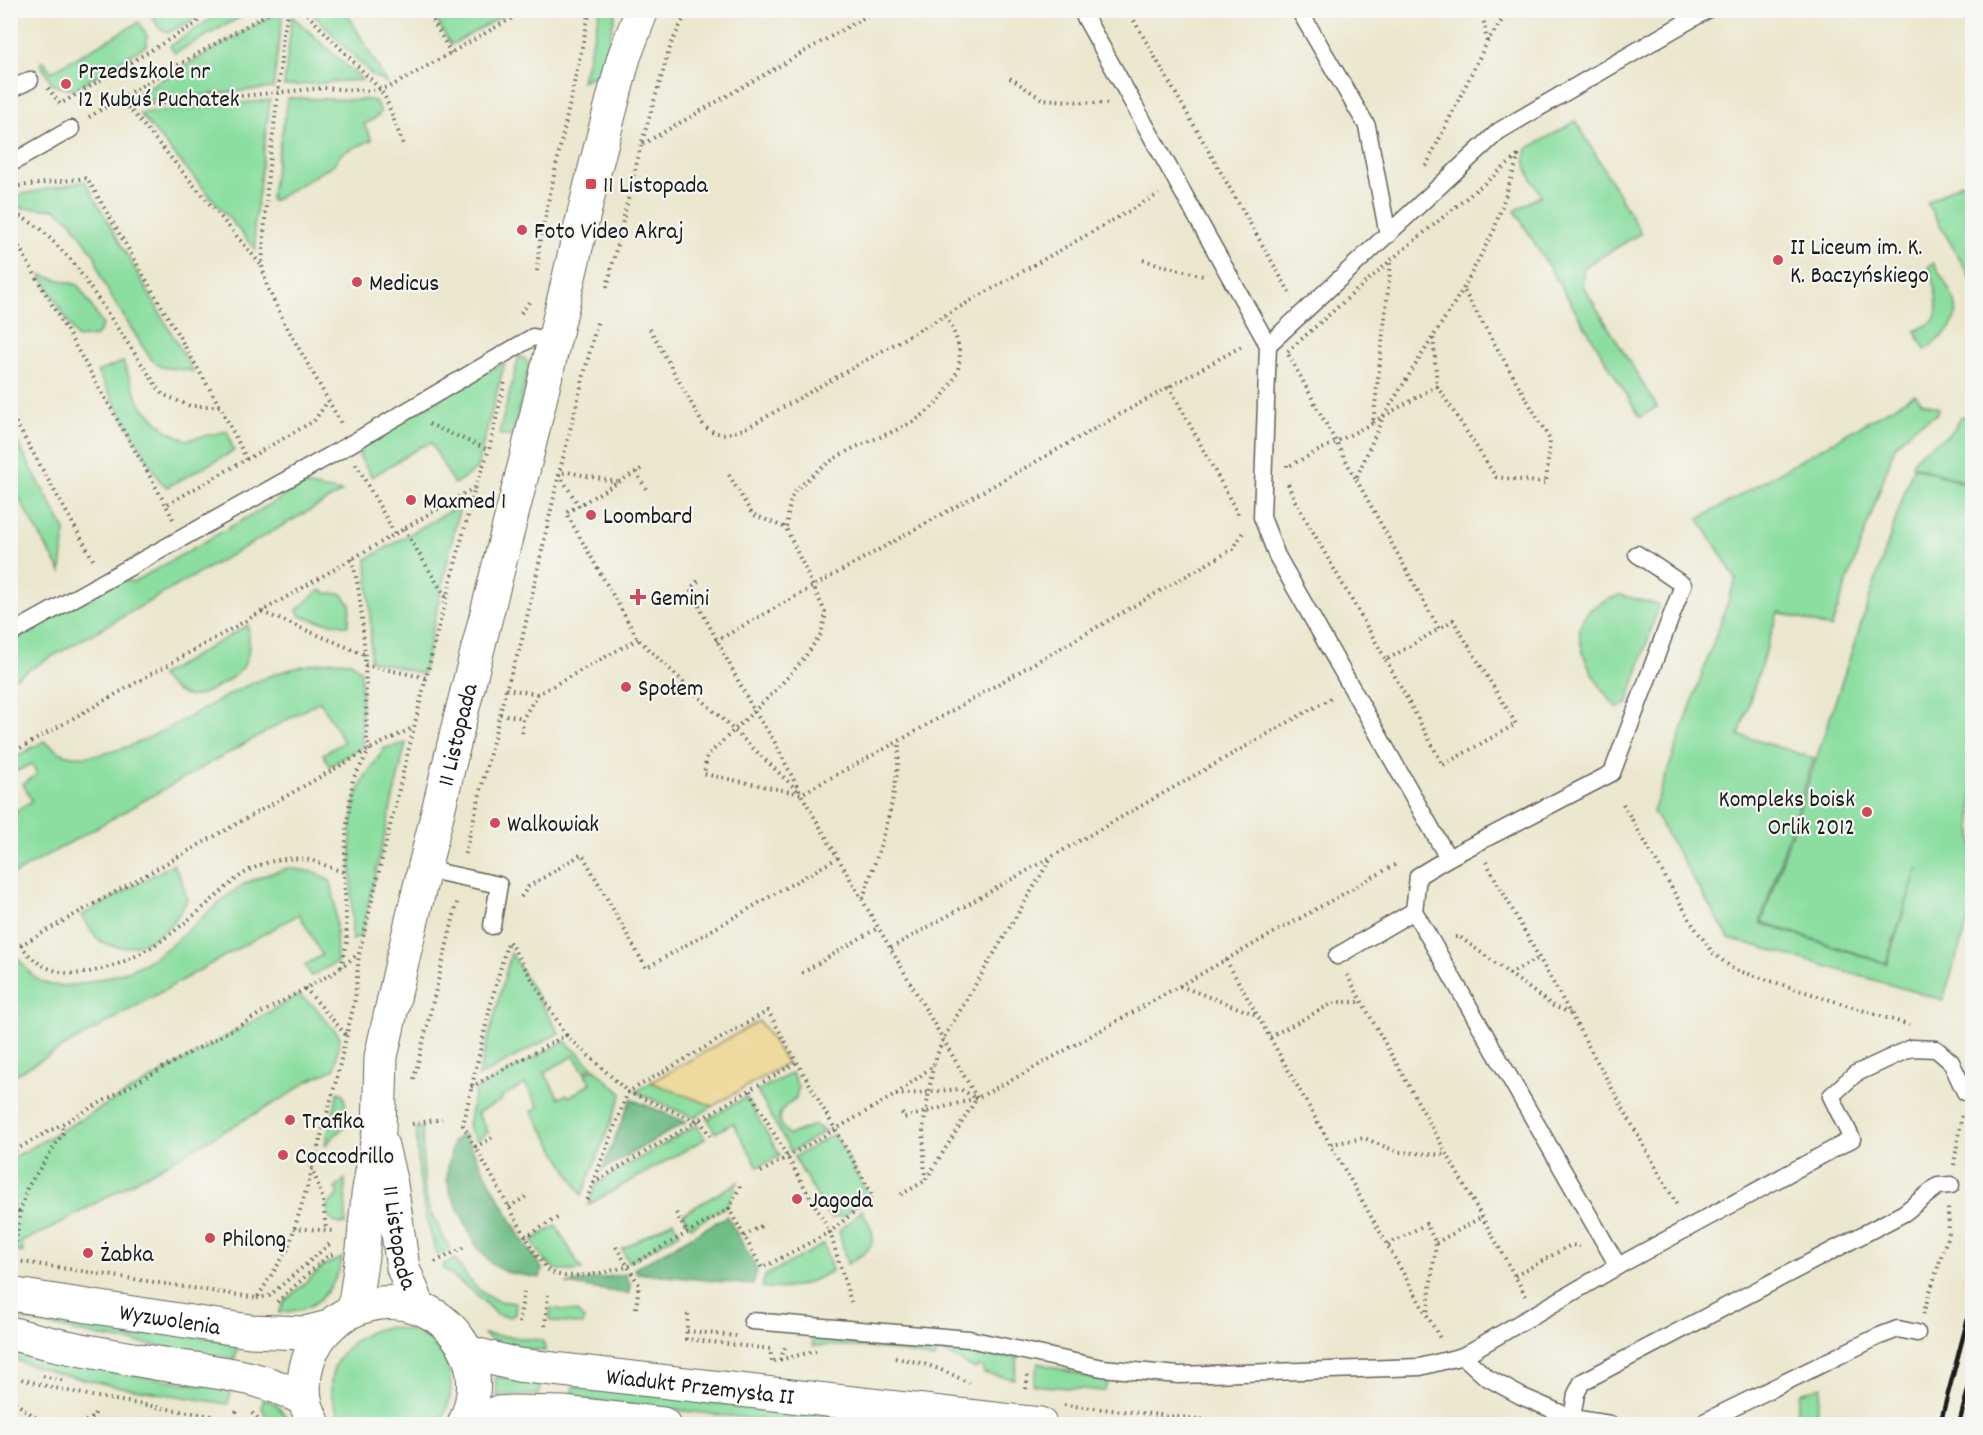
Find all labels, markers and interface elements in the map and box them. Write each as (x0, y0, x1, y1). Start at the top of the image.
place label: Przedszkole nr 12 Kubuś Puchatek (78, 56, 240, 118)
marker: Przedszkole nr 12 Kubuś Puchatek (59, 77, 73, 91)
place label: 11 Listopada (603, 170, 708, 204)
marker: 11 Listopada (584, 177, 598, 191)
place label: Foto Video Akraj (534, 216, 684, 250)
marker: Foto Video Akraj (515, 223, 529, 237)
place label: II Liceum im. K. K. Baczyńskiego (1790, 232, 1929, 294)
marker: II Liceum im. K. K. Baczyńskiego (1771, 253, 1785, 267)
place label: Medicus (369, 268, 439, 302)
marker: Medicus (350, 275, 364, 289)
place label: Maxmed 1 (423, 486, 506, 520)
marker: Maxmed 1 (404, 493, 418, 507)
place label: Loombard (603, 501, 692, 535)
marker: Loombard (584, 508, 598, 522)
place label: Gemini (650, 583, 709, 617)
marker: Gemini (631, 590, 645, 604)
place label: Społem (638, 673, 703, 707)
street label: 11 Listopada (430, 680, 489, 790)
marker: Społem (619, 680, 633, 694)
place label: Kompleks boisk Orlik 2012 (1719, 784, 1855, 846)
marker: Kompleks boisk Orlik 2012 (1860, 805, 1874, 819)
place label: Walkowiak (507, 809, 599, 843)
marker: Walkowiak (488, 816, 502, 830)
place label: Trafika (302, 1106, 365, 1140)
marker: Trafika (283, 1113, 297, 1127)
place label: Coccodrillo (295, 1141, 394, 1175)
marker: Coccodrillo (276, 1148, 290, 1162)
street label: 11 Listopada (371, 1184, 424, 1296)
place label: Jagoda (809, 1185, 873, 1219)
marker: Jagoda (790, 1192, 804, 1206)
place label: Philong (222, 1224, 286, 1258)
marker: Philong (203, 1231, 217, 1245)
place label: Żabka (100, 1239, 154, 1273)
marker: Żabka (81, 1246, 95, 1260)
street label: Wyzwolenia (117, 1297, 223, 1346)
street label: Wiadukt Przemysła II (604, 1361, 796, 1416)

